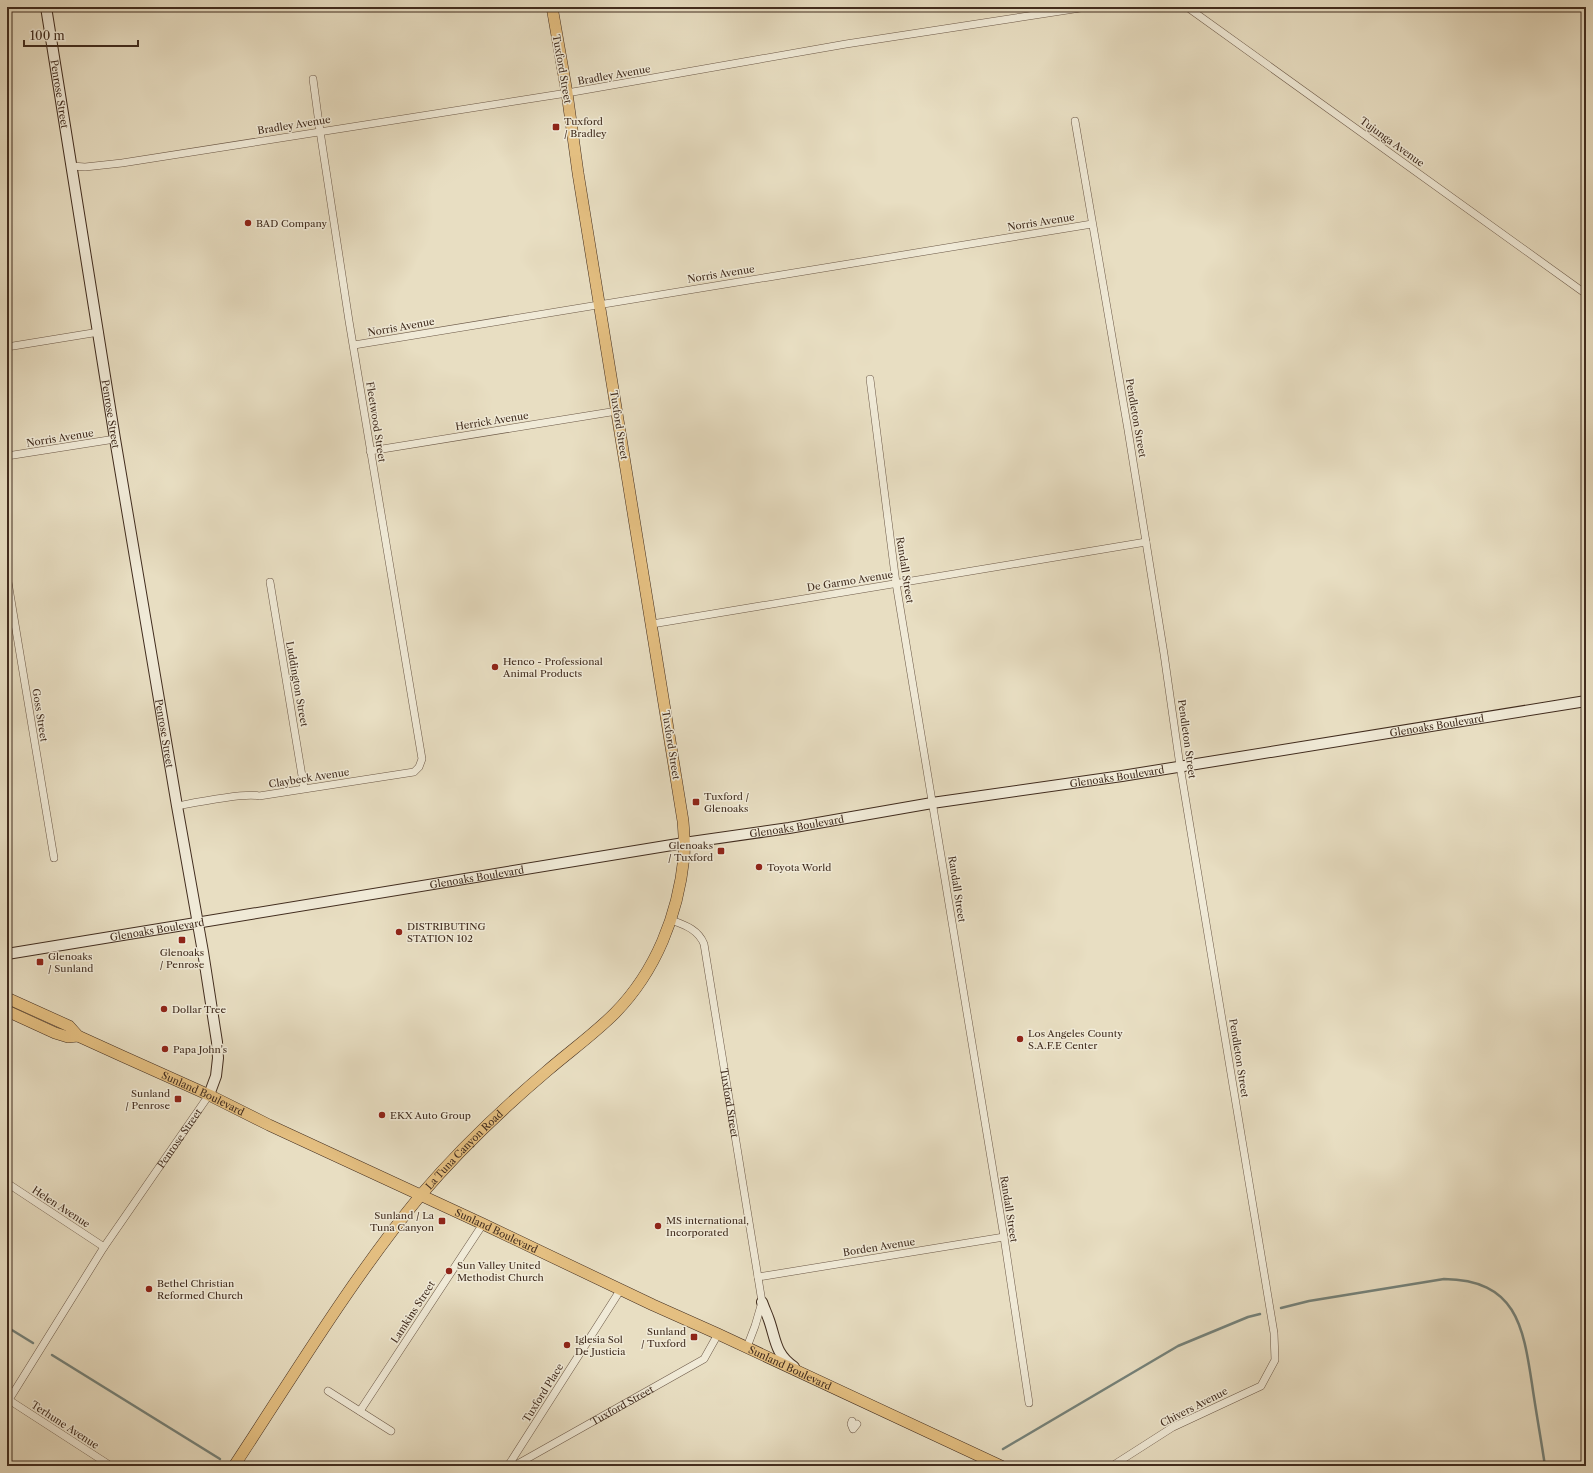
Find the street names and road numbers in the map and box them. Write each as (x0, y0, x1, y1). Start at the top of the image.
street label: Tuxford Street (550, 33, 575, 105)
street label: Penrose Street (48, 59, 72, 130)
street label: Bradley Avenue (576, 62, 652, 88)
street label: Bradley Avenue (256, 113, 332, 137)
street label: Tujunga Avenue (1357, 114, 1427, 170)
street label: Norris Avenue (1007, 210, 1076, 234)
street label: Norris Avenue (687, 262, 756, 286)
street label: Norris Avenue (367, 315, 436, 339)
street label: Penrose Street (99, 378, 123, 450)
street label: Pendleton Street (1123, 378, 1149, 459)
street label: Fleetwood Street (363, 381, 389, 464)
street label: Tuxford Street (607, 389, 631, 461)
street label: Herrick Avenue (454, 409, 530, 433)
street label: Norris Avenue (26, 426, 95, 450)
street label: Randall Street (893, 536, 917, 605)
street label: De Garmo Avenue (806, 568, 894, 594)
street label: Luddington Street (283, 640, 311, 728)
street label: Goss Street (29, 687, 51, 743)
street label: Penrose Street (153, 698, 177, 769)
street label: Pendleton Street (1175, 699, 1199, 780)
street label: Tuxford Street (659, 709, 683, 781)
street label: Glenoaks Boulevard (1389, 711, 1485, 739)
street label: Glenoaks Boulevard (1069, 763, 1165, 790)
street label: Claybeck Avenue (268, 765, 351, 791)
street label: Glenoaks Boulevard (749, 812, 845, 840)
street label: Randall Street (945, 855, 969, 924)
street label: Glenoaks Boulevard (429, 863, 525, 891)
street label: Glenoaks Boulevard (109, 915, 205, 944)
street label: Pendleton Street (1226, 1018, 1252, 1099)
street label: Tuxford Street (718, 1067, 742, 1139)
street label: Sunland Boulevard (160, 1068, 247, 1118)
street label: Penrose Street (154, 1105, 205, 1170)
street label: La Tuna Canyon Road (422, 1107, 505, 1192)
street label: Randall Street (997, 1175, 1021, 1244)
street label: Helen Avenue (30, 1183, 93, 1231)
street label: Sunland Boulevard (453, 1205, 540, 1256)
street label: Borden Avenue (842, 1235, 916, 1259)
street label: Lamkins Street (388, 1278, 438, 1346)
street label: Sunland Boulevard (746, 1343, 834, 1393)
street label: Tuxford Place (520, 1361, 567, 1425)
street label: Tuxford Street (588, 1382, 656, 1428)
street label: Chivers Avenue (1158, 1384, 1230, 1430)
street label: Terhune Avenue (29, 1398, 102, 1452)

